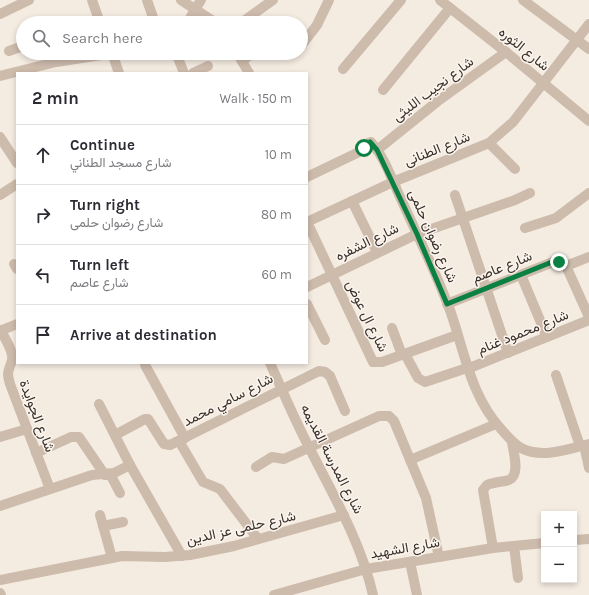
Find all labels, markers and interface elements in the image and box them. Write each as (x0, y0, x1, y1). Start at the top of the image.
search box (16, 16, 308, 60)
street label: شارع الثوره (494, 23, 553, 76)
icon: search (30, 27, 52, 49)
text: Search here (62, 29, 143, 47)
street label: شارع نجيب الليثى (389, 53, 478, 127)
text: 2 min (32, 88, 79, 108)
text: Walk · 150 m (220, 91, 292, 106)
street label: شارع الطنانى (402, 128, 473, 172)
text: Continue (70, 136, 135, 154)
route start (355, 139, 373, 157)
icon: ahead (32, 144, 54, 166)
text: 10 m (265, 147, 292, 162)
text: شارع مسجد الطناني (70, 155, 171, 170)
street label: شارع رضوان حلمى (403, 187, 461, 286)
text: Turn right (70, 196, 140, 214)
icon: right (32, 204, 54, 226)
text: 80 m (261, 207, 292, 222)
text: شارع رضوان حلمى (70, 215, 163, 230)
street label: شارع الشفره (333, 219, 402, 266)
street label: شارع عاصم (470, 247, 535, 289)
route end (550, 253, 568, 271)
text: Turn left (70, 256, 129, 274)
icon: left (32, 264, 54, 286)
text: 60 m (262, 267, 292, 282)
text: شارع عاصم (70, 275, 129, 290)
street label: شارع ال عوض (340, 277, 392, 356)
street label: شارع محمود غنام (475, 306, 572, 360)
icon: arrive (32, 324, 54, 346)
text: Arrive at destination (70, 326, 217, 344)
street label: شارع سامي محمد (180, 370, 277, 433)
street label: شارع الجوايدة (14, 377, 59, 455)
street label: شارع المدرسة القديمه (295, 401, 367, 518)
street label: شارع حلمى عز الدين (185, 507, 298, 551)
map controls (541, 511, 577, 583)
button: + (541, 511, 577, 547)
street label: شارع الشهيد (369, 534, 441, 564)
button: − (541, 547, 577, 583)

